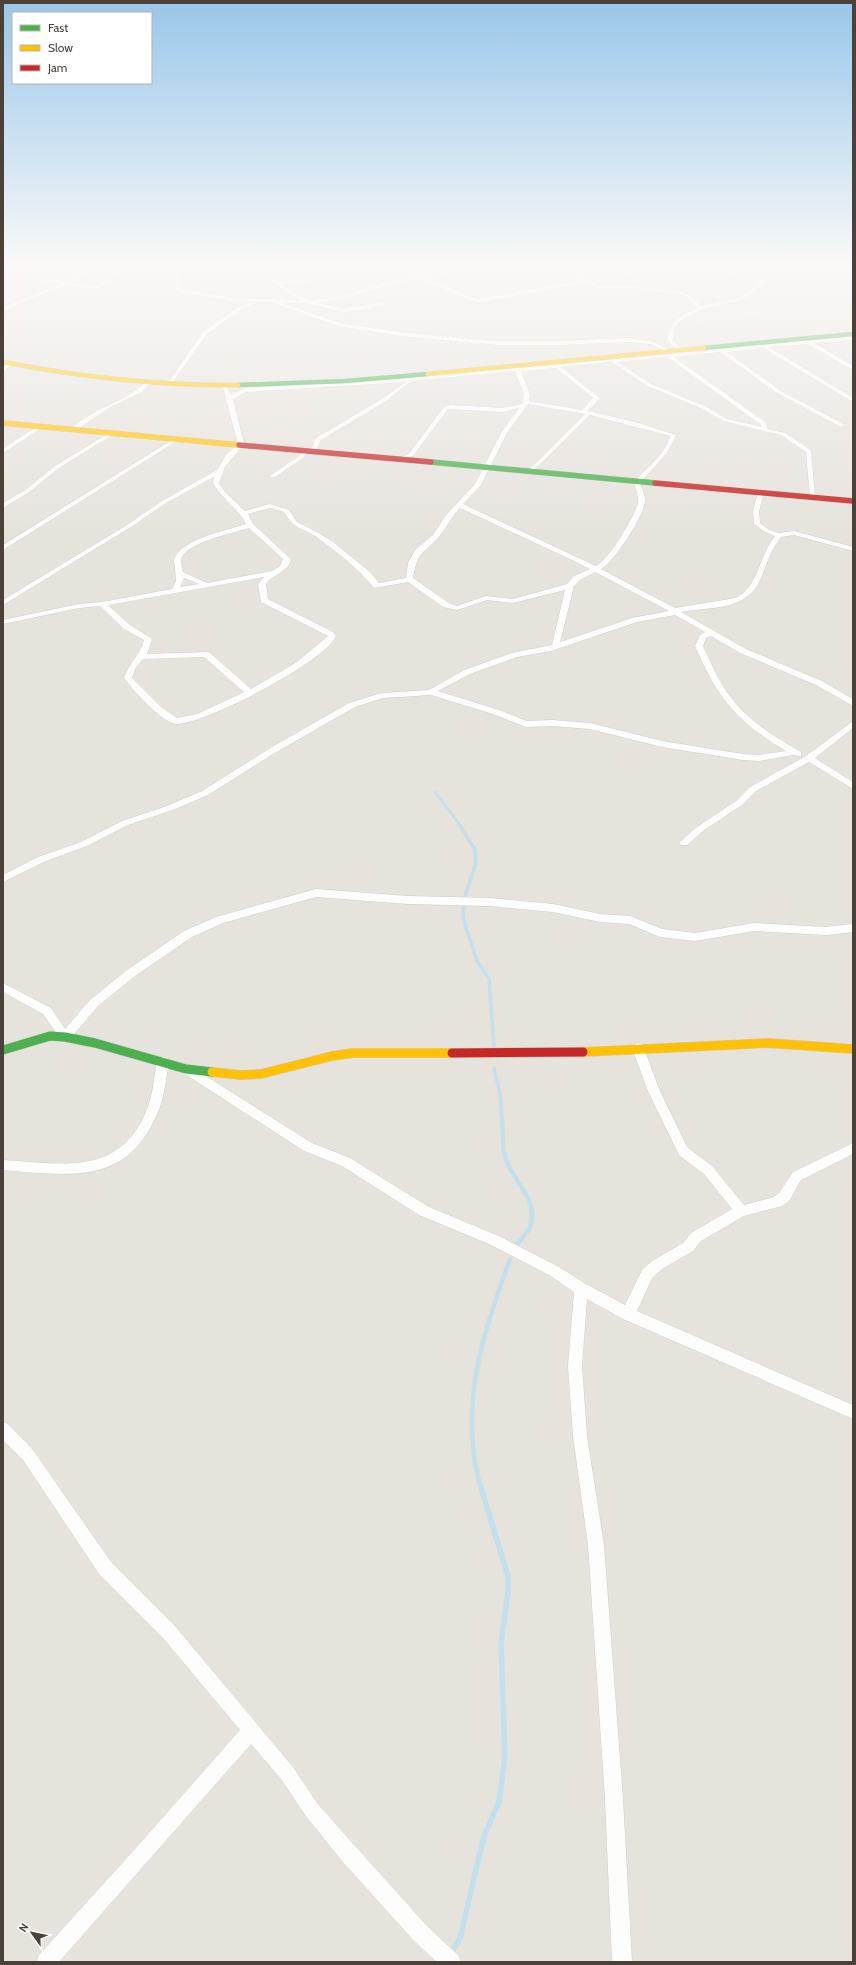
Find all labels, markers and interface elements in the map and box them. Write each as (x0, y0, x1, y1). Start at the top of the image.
legend (12, 12, 152, 84)
text: Fast (48, 20, 68, 35)
text: Slow (48, 40, 73, 55)
text: Jam (47, 60, 67, 75)
north arrow (12, 1913, 52, 1953)
text: N (16, 1920, 32, 1935)

